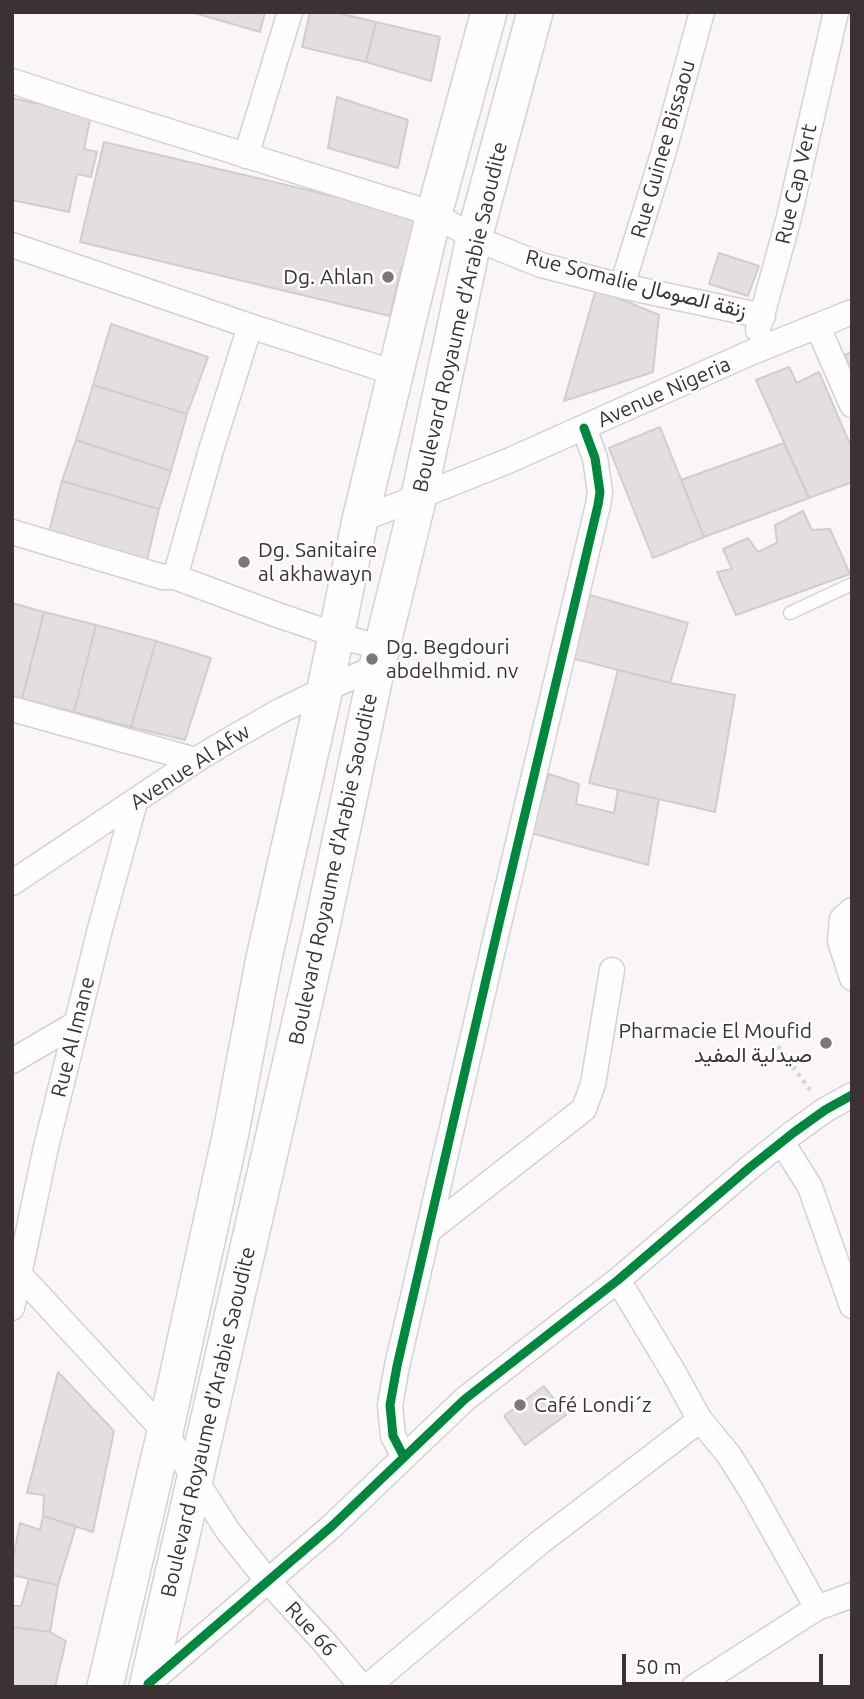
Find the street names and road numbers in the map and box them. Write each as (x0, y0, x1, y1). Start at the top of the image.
street label: Rue Guinee Bissaou (626, 57, 700, 241)
street label: Rue Cap Vert (770, 121, 822, 247)
street label: Boulevard Royaume d'Arabie Saoudite (407, 139, 513, 495)
street label: Rue Somalie زنقة الصومال (523, 244, 749, 324)
street label: Avenue Nigeria (593, 351, 735, 433)
street label: Boulevard Royaume d'Arabie Saoudite (283, 691, 383, 1047)
street label: Avenue Al Afw (125, 719, 255, 815)
street label: Rue Al Imane (46, 974, 100, 1100)
street label: Boulevard Royaume d'Arabie Saoudite (155, 1244, 261, 1600)
street label: Rue 66 (280, 1596, 342, 1662)

